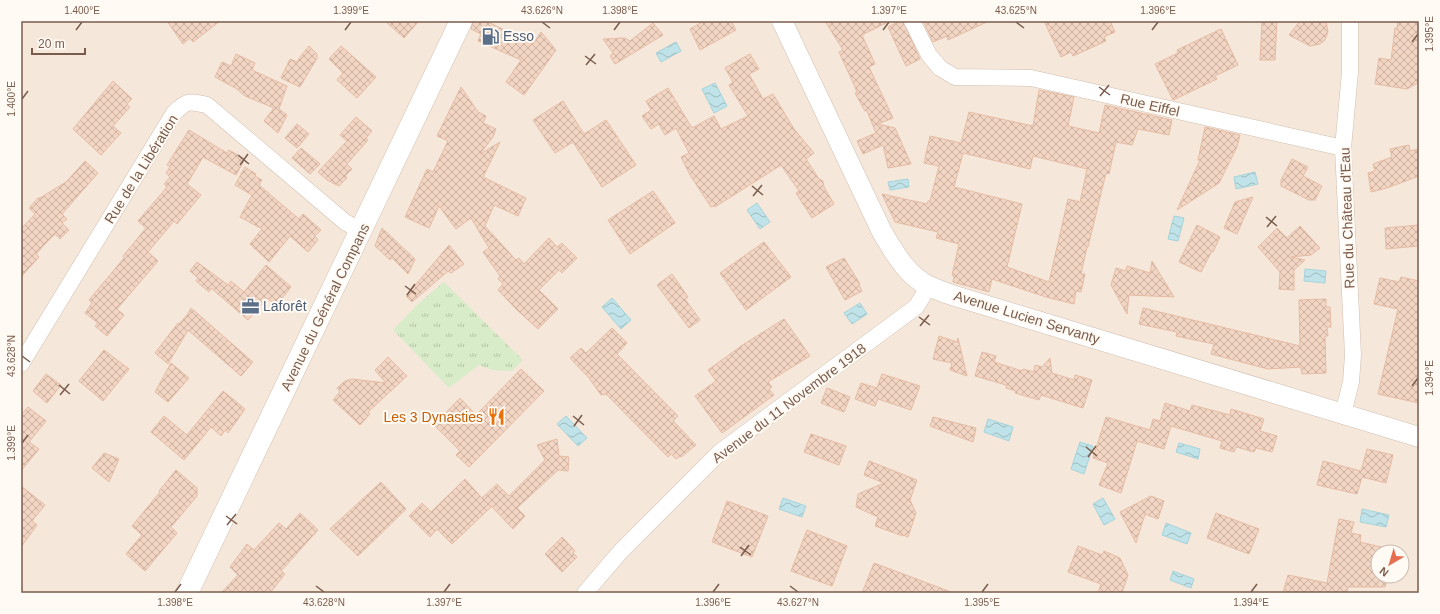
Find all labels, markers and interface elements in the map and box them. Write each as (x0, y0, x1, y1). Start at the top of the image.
text: 1.400°E (64, 5, 100, 16)
text: 1.399°E (333, 5, 369, 16)
text: 43.626°N (521, 5, 563, 16)
text: 1.398°E (602, 5, 638, 16)
text: 1.397°E (871, 5, 907, 16)
text: 43.625°N (995, 5, 1037, 16)
text: 1.396°E (1140, 5, 1176, 16)
text: 1.395°E (1424, 16, 1435, 52)
fuel station icon: Esso (480, 26, 500, 46)
place label: Esso (503, 28, 534, 44)
scale bar (32, 30, 85, 56)
text: 20 m (38, 37, 65, 51)
text: 1.400°E (6, 81, 17, 117)
street label: Rue Eiffel (1119, 90, 1181, 120)
street label: Rue de la Libération (101, 112, 181, 226)
street label: Rue du Château d'Eau (1337, 147, 1357, 289)
street label: Avenue du Général Compans (277, 221, 373, 393)
street label: Avenue Lucien Servanty (952, 287, 1102, 347)
office icon: Laforêt (240, 296, 260, 316)
place label: Laforêt (263, 298, 307, 314)
text: 43.628°N (6, 335, 17, 377)
street label: Avenue du 11 Novembre 1918 (709, 340, 869, 466)
text: 1.394°E (1424, 360, 1435, 396)
restaurant icon: Les 3 Dynasties (486, 407, 506, 427)
place label: Les 3 Dynasties (383, 409, 483, 425)
text: 1.399°E (6, 425, 17, 461)
north arrow (1370, 544, 1410, 584)
text: N (1377, 565, 1391, 579)
text: 1.398°E (157, 597, 193, 608)
text: 43.628°N (303, 597, 345, 608)
text: 1.397°E (426, 597, 462, 608)
text: 1.396°E (695, 597, 731, 608)
text: 43.627°N (777, 597, 819, 608)
text: 1.395°E (964, 597, 1000, 608)
text: 1.394°E (1233, 597, 1269, 608)

